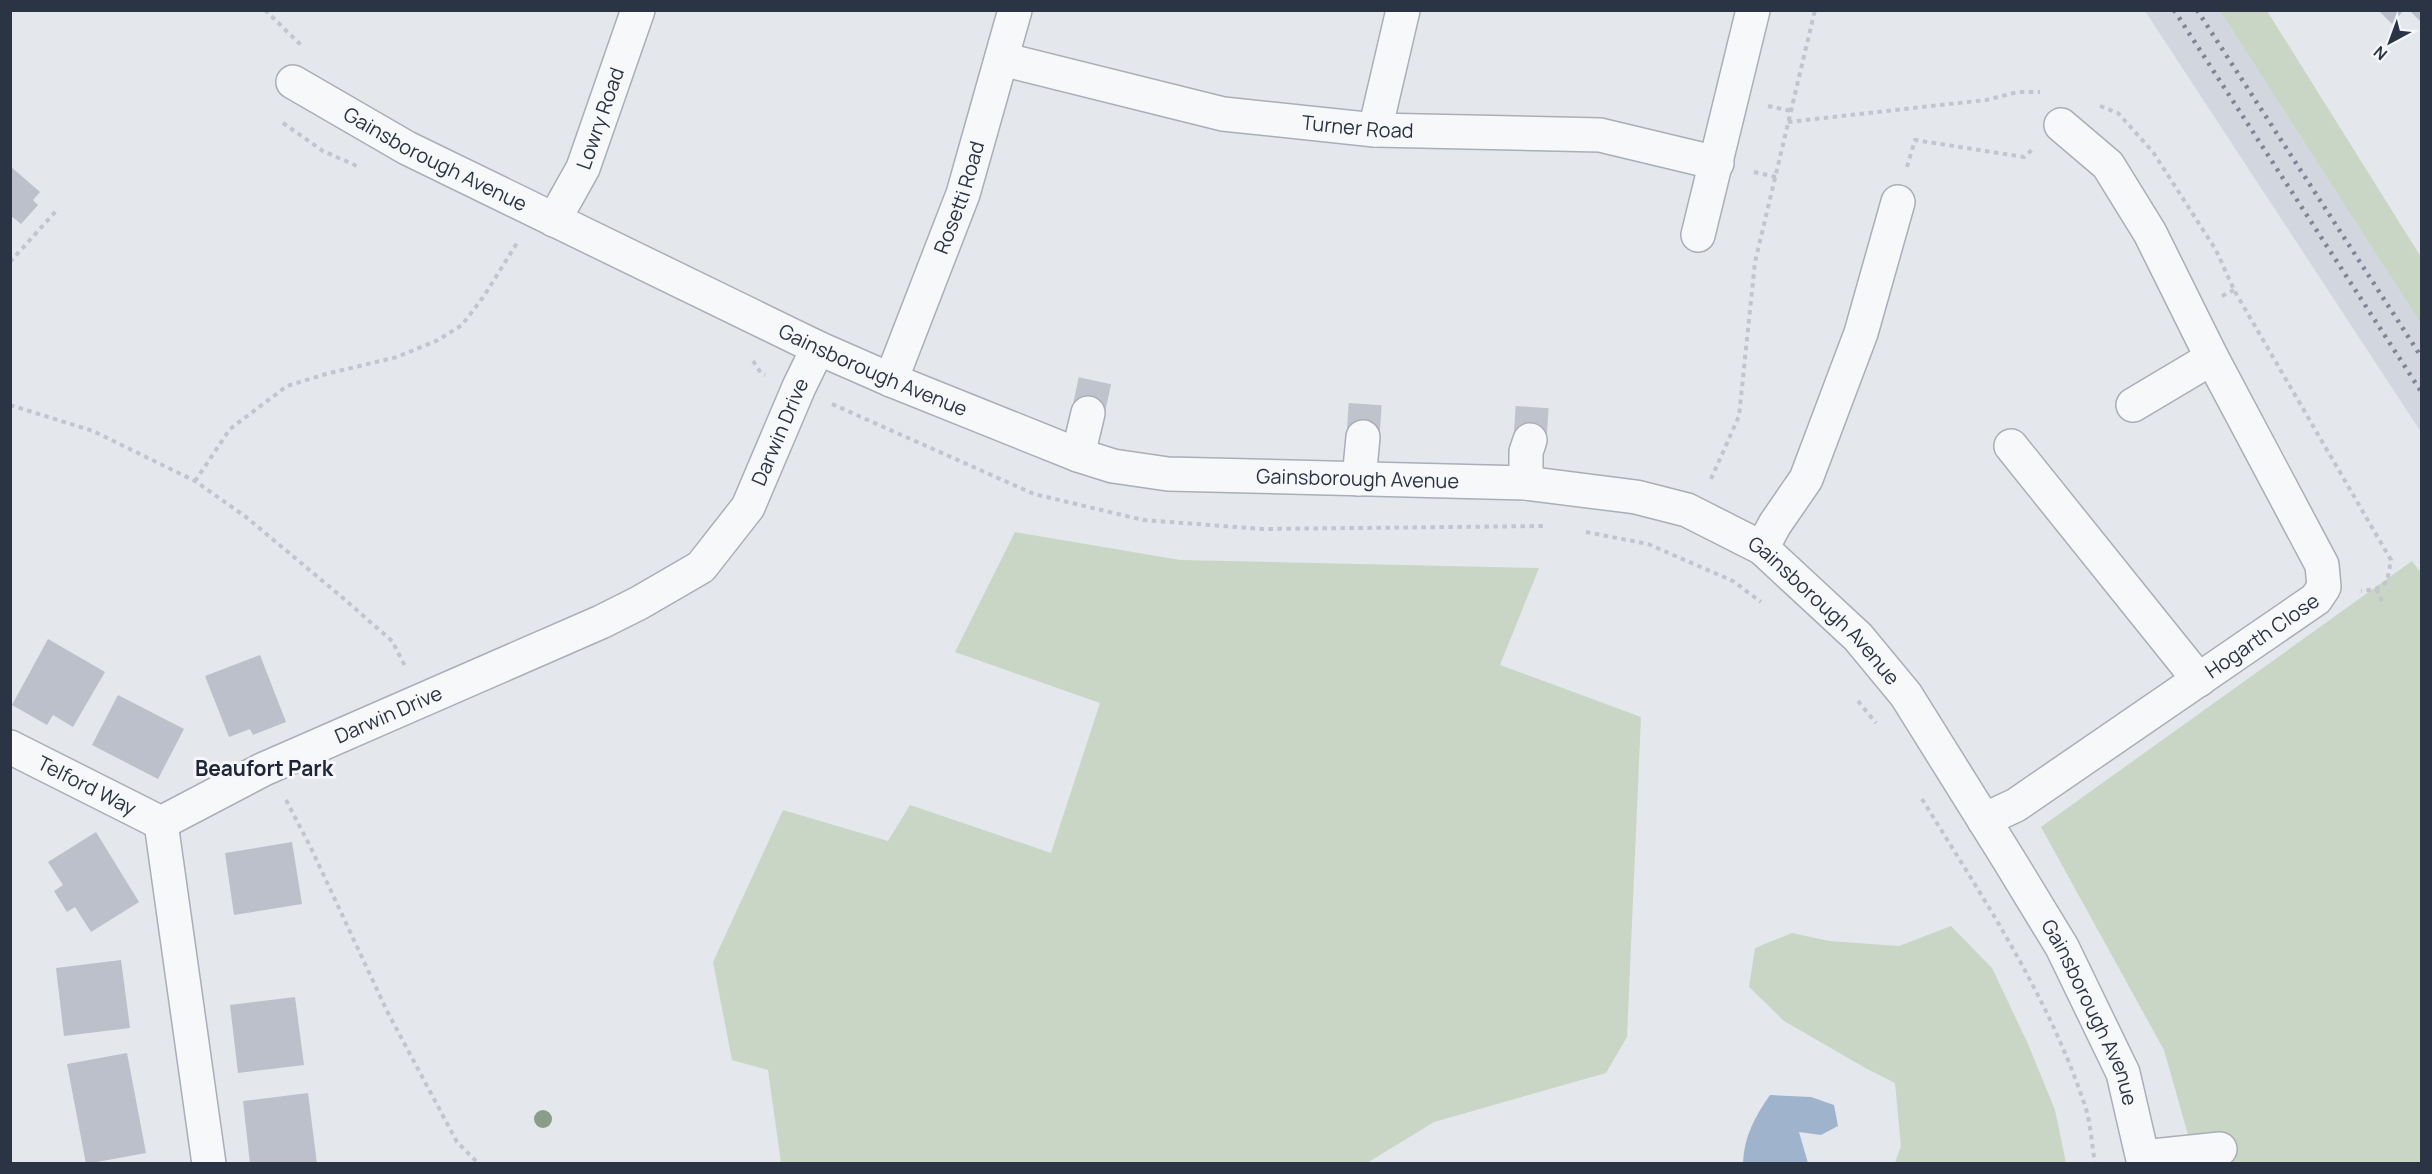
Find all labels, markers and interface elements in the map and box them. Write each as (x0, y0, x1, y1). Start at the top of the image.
north arrow (2360, 12, 2420, 72)
text: N (2369, 41, 2392, 65)
street label: Lowry Road (570, 64, 630, 173)
street label: Gainsborough Avenue (339, 100, 532, 217)
street label: Turner Road (1300, 108, 1414, 144)
street label: Rosetti Road (927, 138, 990, 258)
street label: Gainsborough Avenue (774, 317, 971, 422)
street label: Darwin Drive (745, 373, 814, 490)
street label: Gainsborough Avenue (1256, 462, 1459, 494)
street label: Gainsborough Avenue (1744, 529, 1906, 690)
street label: Hogarth Close (2200, 587, 2324, 684)
street label: Darwin Drive (330, 679, 446, 750)
street label: Telford Way (33, 749, 141, 822)
district label: Beaufort Park (195, 754, 334, 782)
street label: Gainsborough Avenue (2035, 914, 2144, 1108)

